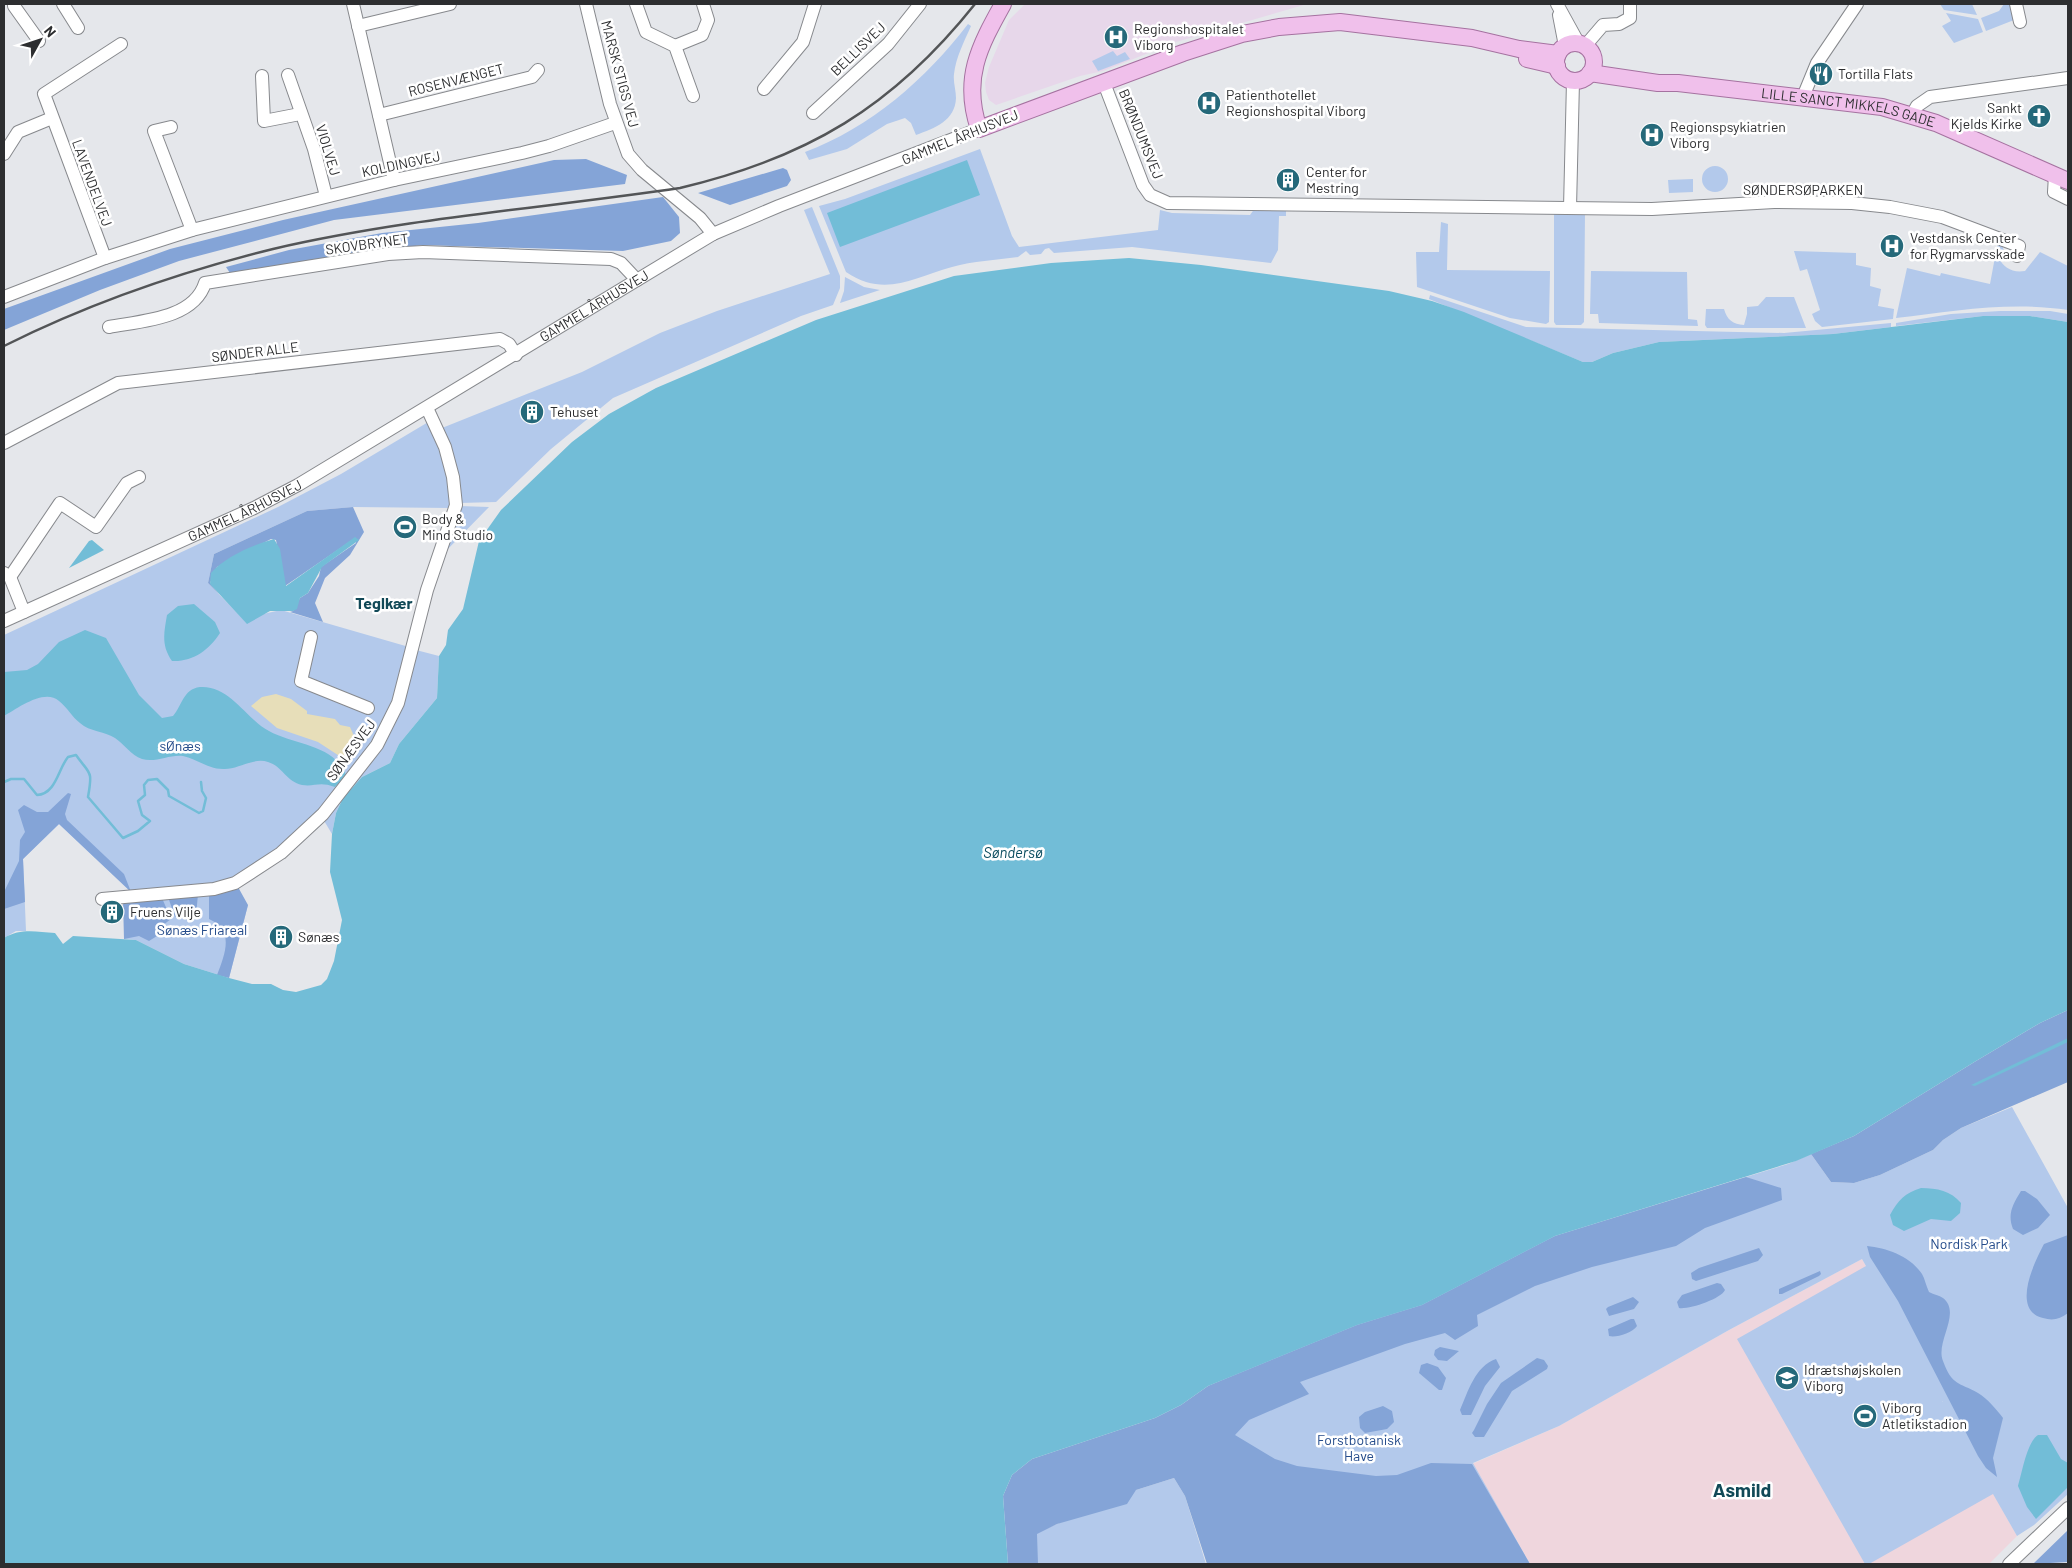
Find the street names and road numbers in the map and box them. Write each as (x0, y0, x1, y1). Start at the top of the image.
street label: MARSK STIGS VEJ (598, 18, 643, 129)
street label: BELLISVEJ (827, 18, 889, 79)
street label: ROSENVÆNGET (406, 59, 505, 100)
street label: LILLE SANCT MIKKELS GADE (1760, 84, 1937, 130)
street label: BRØNDUMSVEJ (1116, 86, 1167, 181)
street label: GAMMEL ÅRHUSVEJ (899, 105, 1021, 168)
street label: VIOLVEJ (313, 122, 344, 178)
street label: LAVENDELVEJ (69, 137, 116, 229)
street label: KOLDINGVEJ (360, 147, 442, 180)
street label: SØNDERSØPARKEN (1743, 181, 1863, 198)
street label: SKOVBRYNET (324, 229, 410, 258)
street label: GAMMEL ÅRHUSVEJ (536, 266, 651, 345)
street label: SØNDER ALLE (210, 338, 299, 365)
street label: GAMMEL ÅRHUSVEJ (185, 476, 305, 545)
street label: SØNÆSVEJ (323, 716, 379, 784)

